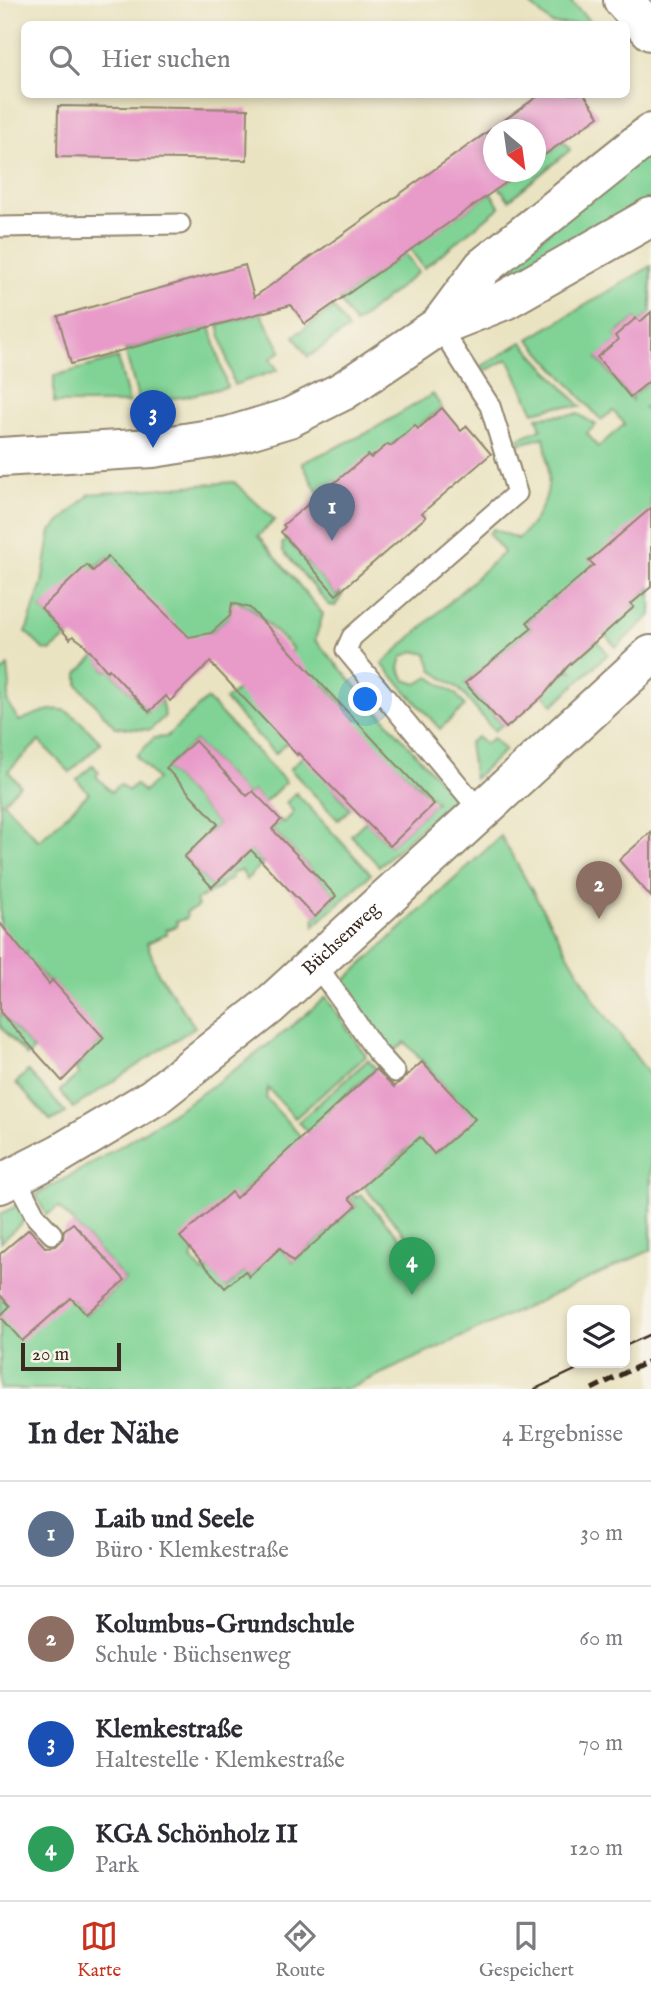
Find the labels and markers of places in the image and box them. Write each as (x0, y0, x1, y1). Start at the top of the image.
pin: 3 (130, 390, 176, 448)
pin: 1 (309, 483, 355, 541)
pin: 2 (576, 861, 622, 919)
pin: 4 (389, 1237, 435, 1295)

